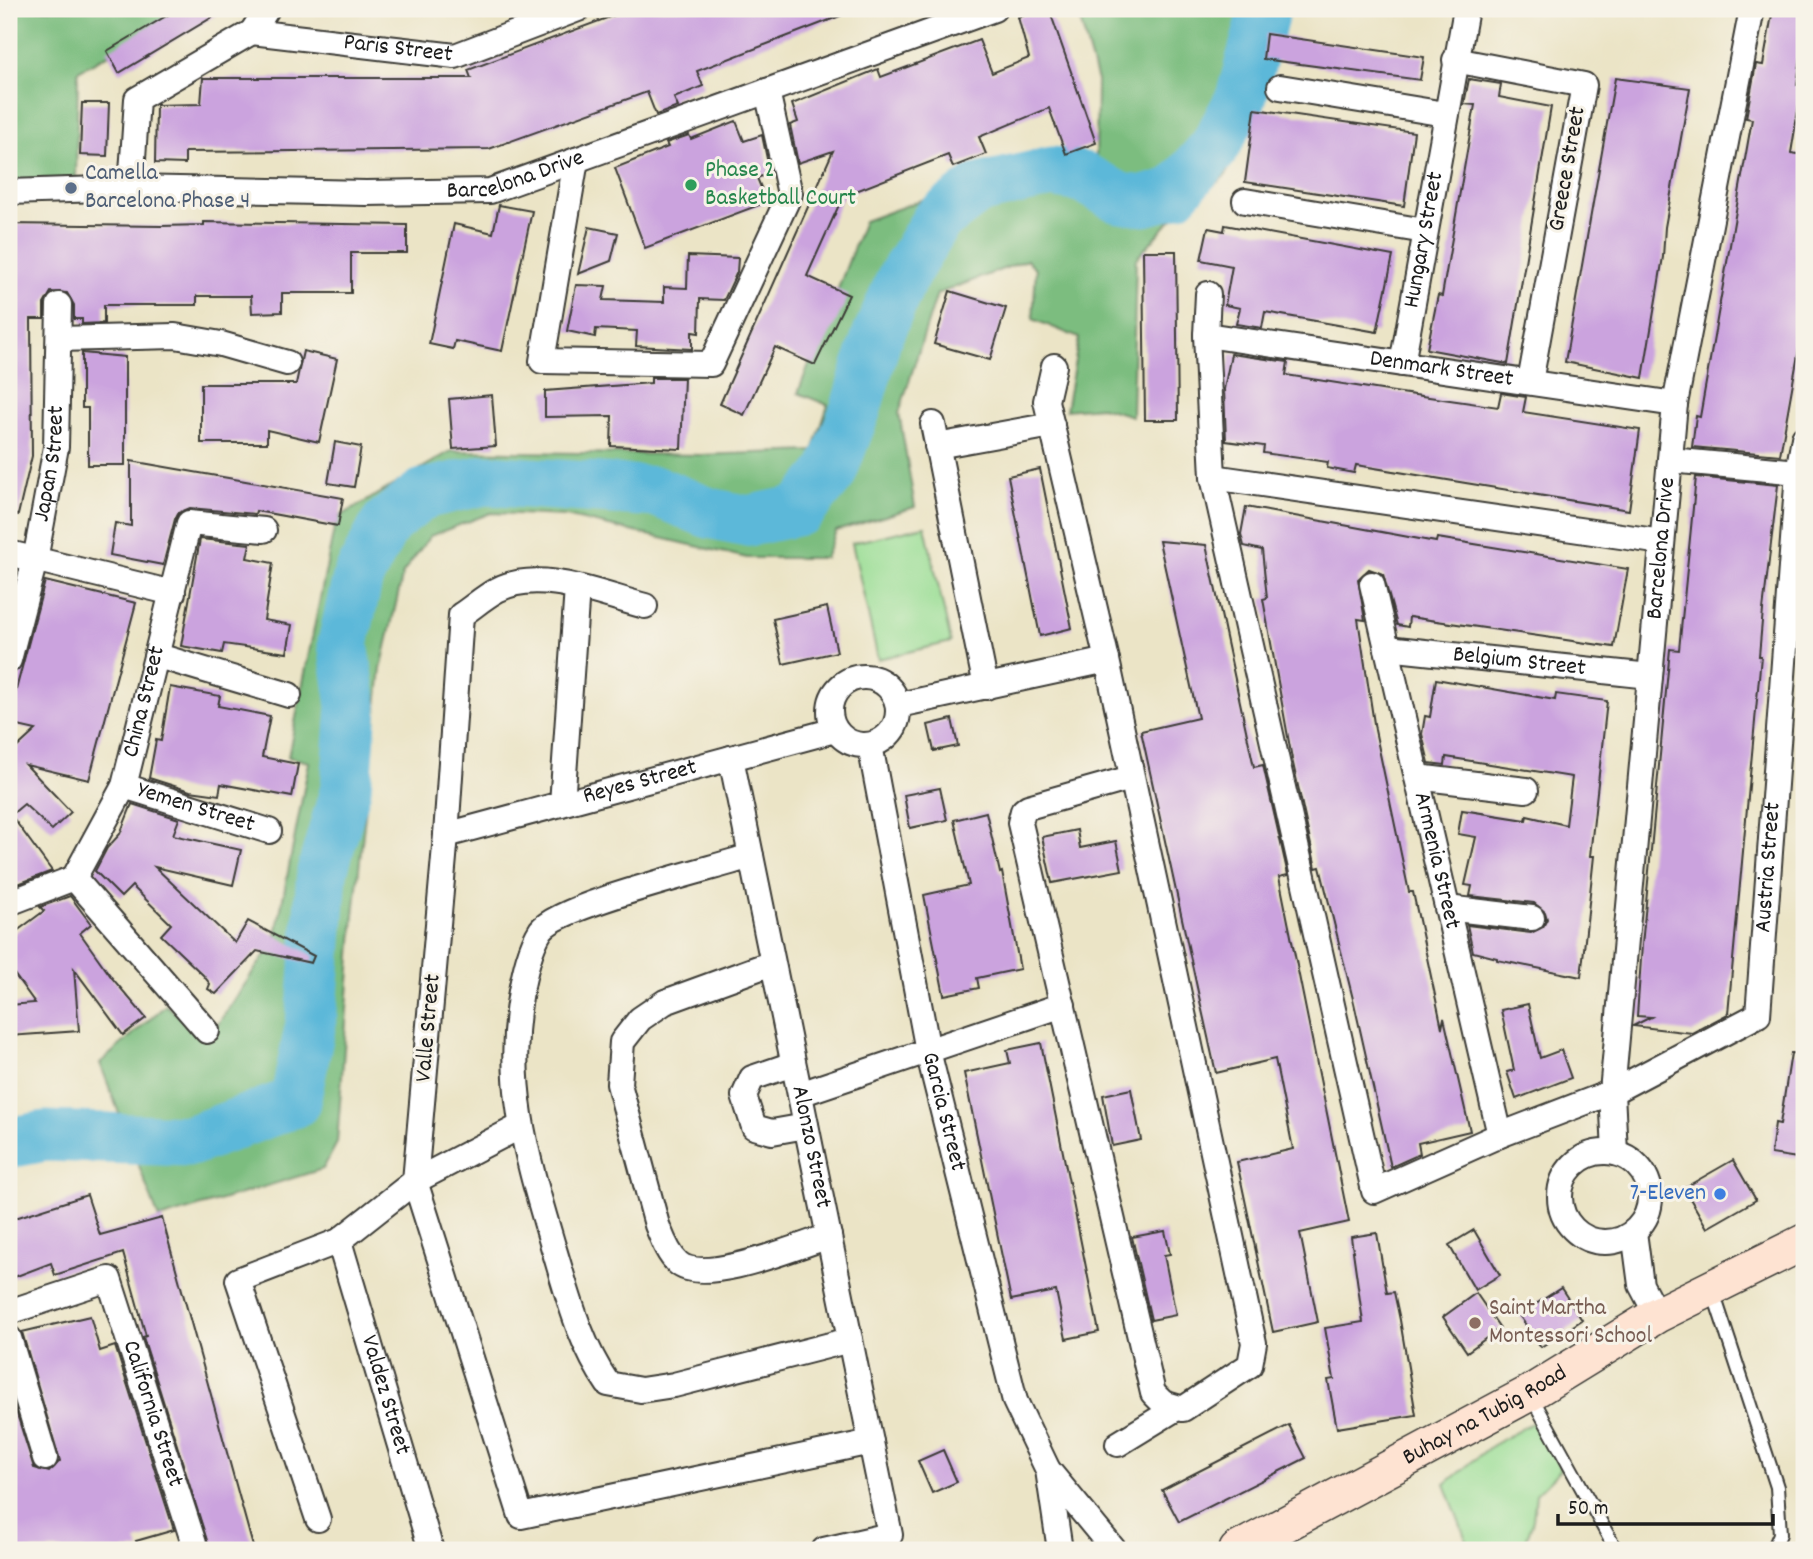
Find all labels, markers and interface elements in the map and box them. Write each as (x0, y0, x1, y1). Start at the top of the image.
street label: Paris Street (342, 26, 454, 73)
street label: Greece Street (1540, 104, 1596, 234)
street label: Barcelona Drive (446, 141, 589, 209)
place label: Phase 2 Basketball Court (705, 154, 856, 216)
place label: Camella Barcelona Phase 4 (85, 157, 250, 219)
street label: Hungary Street (1395, 169, 1453, 311)
marker: Phase 2 Basketball Court (683, 177, 699, 193)
marker: Camella Barcelona Phase 4 (63, 180, 79, 196)
street label: Denmark Street (1368, 342, 1516, 397)
street label: Japan Street (25, 405, 74, 525)
street label: Barcelona Drive (1638, 476, 1685, 621)
street label: Belgium Street (1451, 638, 1587, 686)
street label: China Street (115, 643, 175, 761)
street label: Reyes Street (579, 751, 701, 814)
street label: Yemen Street (133, 774, 259, 842)
street label: Armenia Street (1404, 789, 1469, 933)
street label: Austria Street (1747, 801, 1791, 934)
street label: Valle Street (407, 972, 451, 1084)
street label: Garcia Street (912, 1049, 974, 1175)
street label: Alonzo Street (781, 1083, 840, 1211)
place label: 7-Eleven (1630, 1177, 1706, 1211)
marker: 7-Eleven (1712, 1186, 1728, 1202)
place label: Saint Martha Montessori School (1489, 1292, 1653, 1354)
marker: Saint Martha Montessori School (1467, 1315, 1483, 1331)
street label: Valdez Street (351, 1331, 419, 1459)
street label: California Street (113, 1336, 192, 1492)
street label: Buhay na Tubig Road (1397, 1357, 1574, 1475)
scale bar (1558, 1482, 1773, 1526)
text: 50 m (1568, 1495, 1608, 1525)

